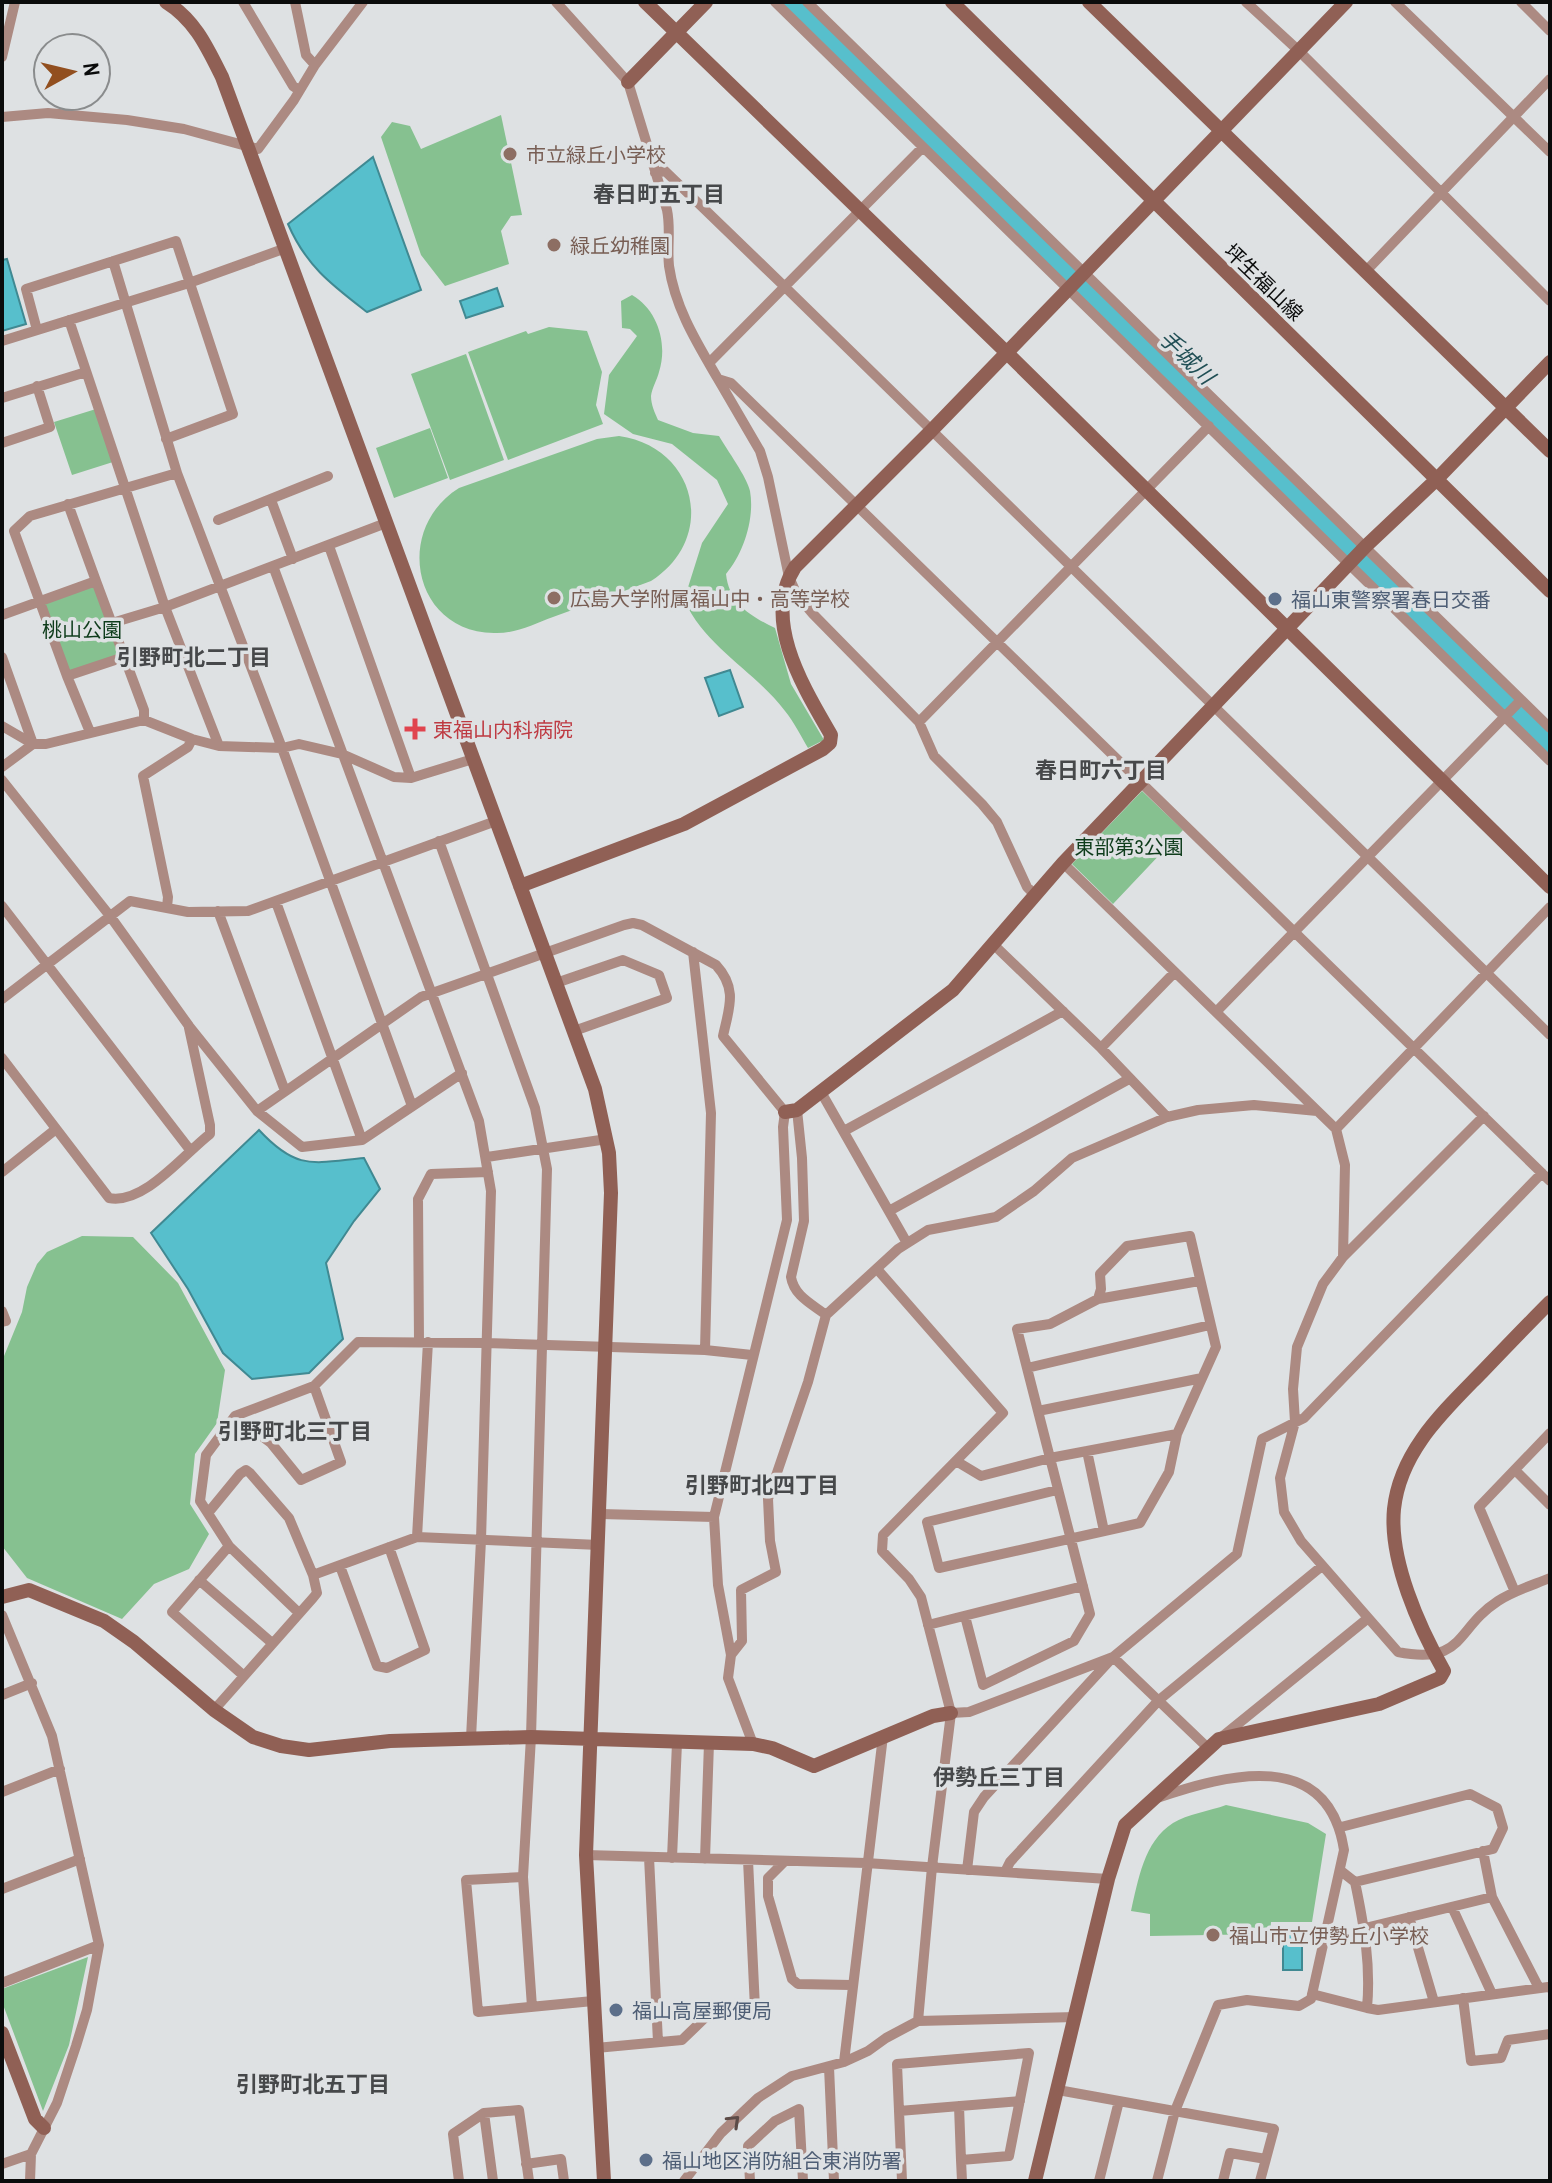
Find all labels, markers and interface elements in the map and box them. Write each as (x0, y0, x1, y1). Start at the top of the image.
north arrow (32, 32, 112, 112)
text: N (76, 61, 108, 78)
place label: 市立緑丘小学校 (526, 141, 666, 168)
marker: 市立緑丘小学校 (501, 145, 519, 163)
district label: 春日町五丁目 (593, 179, 725, 209)
place label: 緑丘幼稚園 (570, 232, 670, 259)
marker: 緑丘幼稚園 (545, 236, 563, 254)
street label: 坪生福山線 (1219, 238, 1309, 326)
water label: 手城川 (1153, 323, 1223, 392)
place label: 広島大学附属福山中・高等学校 (570, 585, 850, 612)
place label: 福山東警察署春日交番 (1291, 586, 1491, 613)
marker: 広島大学附属福山中・高等学校 (545, 589, 563, 607)
marker: 福山東警察署春日交番 (1266, 590, 1284, 608)
park label: 桃山公園 (42, 616, 122, 643)
district label: 引野町北二丁目 (117, 642, 271, 672)
place label: 東福山内科病院 (433, 716, 573, 743)
marker: 東福山内科病院 (404, 718, 426, 740)
district label: 春日町六丁目 (1035, 755, 1167, 785)
park label: 東部第3公園 (1074, 833, 1184, 860)
district label: 引野町北三丁目 (218, 1416, 372, 1446)
district label: 引野町北四丁目 (685, 1470, 839, 1500)
district label: 伊勢丘三丁目 (933, 1762, 1065, 1792)
place label: 福山市立伊勢丘小学校 (1229, 1922, 1429, 1949)
marker: 福山市立伊勢丘小学校 (1204, 1926, 1222, 1944)
place label: 福山高屋郵便局 (632, 1997, 772, 2024)
marker: 福山高屋郵便局 (607, 2001, 625, 2019)
district label: 引野町北五丁目 (236, 2069, 390, 2099)
one-way arrow (725, 2116, 739, 2130)
place label: 福山地区消防組合東消防署 (662, 2147, 902, 2174)
marker: 福山地区消防組合東消防署 (637, 2151, 655, 2169)

